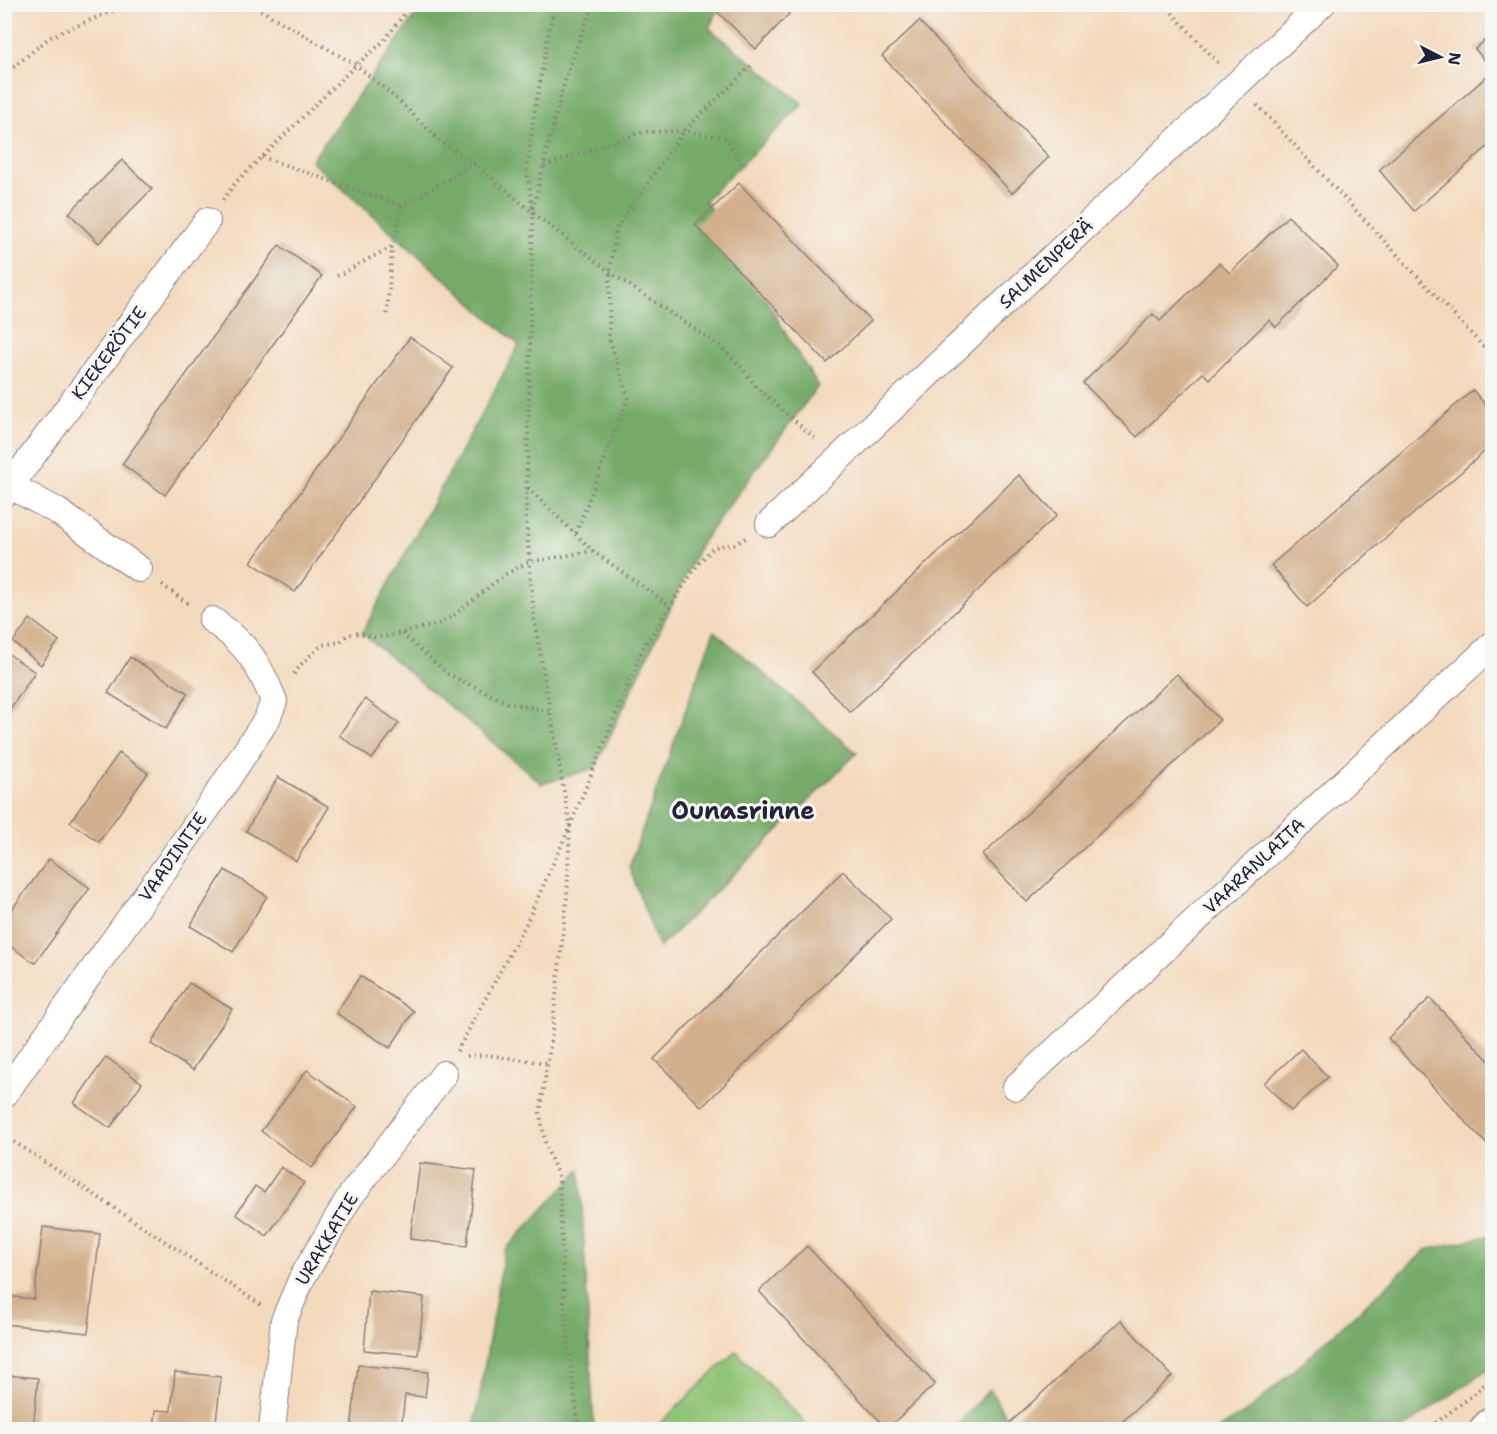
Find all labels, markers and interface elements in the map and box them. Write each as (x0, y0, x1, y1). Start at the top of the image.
north arrow (1410, 27, 1470, 87)
text: N (1443, 51, 1466, 66)
street label: SALMENPERÄ (994, 214, 1098, 314)
street label: KIEKERÖTIE (66, 301, 152, 405)
district label: Ounasrinne (671, 795, 815, 827)
street label: VAADINTIE (133, 807, 213, 907)
street label: VAARANLAITA (1198, 813, 1310, 919)
street label: URAKKATIE (290, 1188, 364, 1290)

